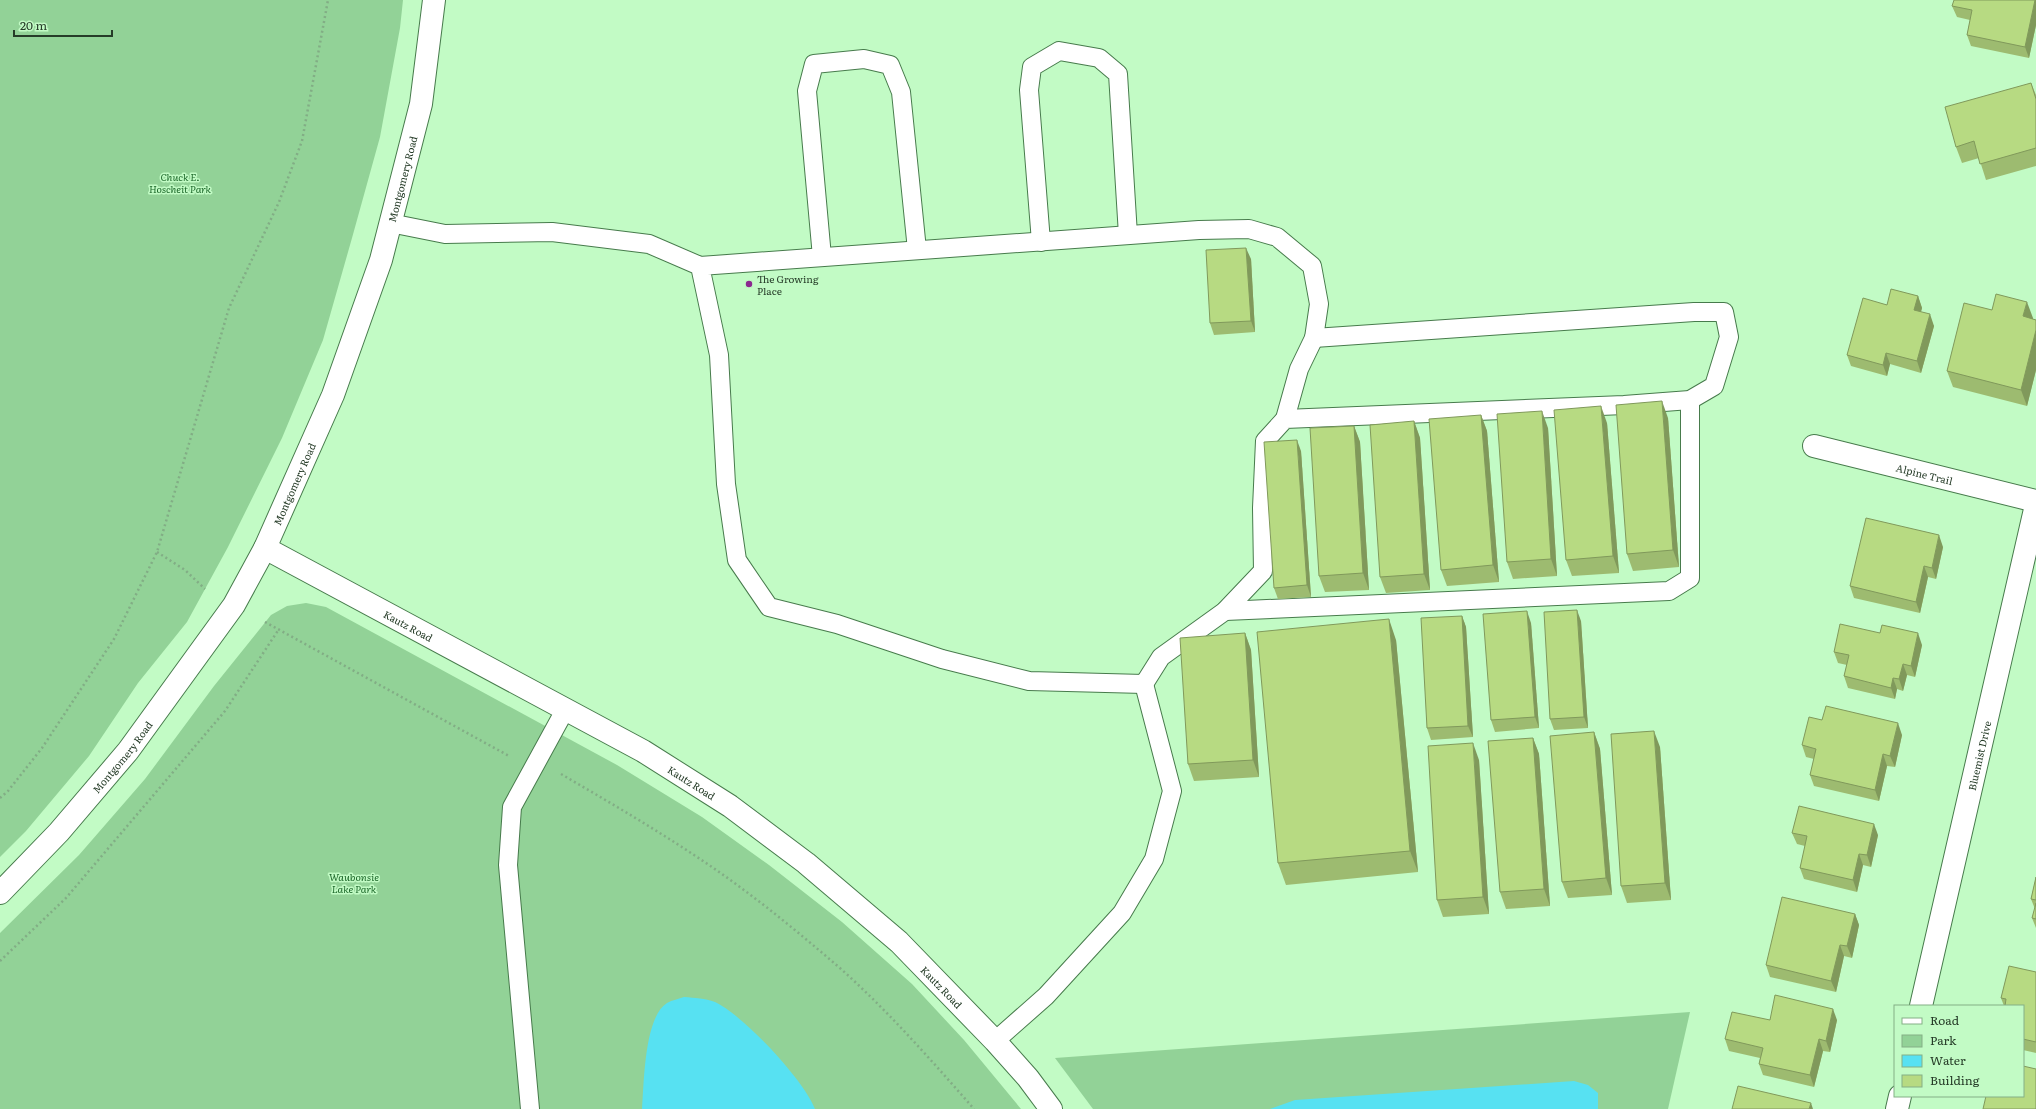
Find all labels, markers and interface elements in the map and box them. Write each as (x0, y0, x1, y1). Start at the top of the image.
scale bar (14, 12, 112, 38)
text: 20 m (20, 16, 47, 34)
street label: Montgomery Road (384, 134, 420, 224)
park label: Chuck E. Hoscheit Park (149, 169, 212, 196)
place label: The Growing Place (757, 271, 819, 298)
marker: The Growing Place (744, 279, 754, 289)
street label: Montgomery Road (269, 440, 318, 527)
street label: Alpine Trail (1895, 459, 1955, 488)
street label: Kautz Road (381, 606, 436, 644)
street label: Montgomery Road (88, 717, 155, 796)
street label: Bluemist Drive (1963, 719, 1994, 792)
street label: Kautz Road (665, 761, 719, 803)
park label: Waubonsie Lake Park (329, 869, 379, 896)
street label: Kautz Road (918, 962, 966, 1011)
legend (1894, 1005, 2024, 1097)
text: Road (1930, 1011, 1960, 1029)
text: Park (1930, 1031, 1957, 1049)
text: Water (1930, 1051, 1966, 1069)
text: Building (1930, 1071, 1980, 1089)

